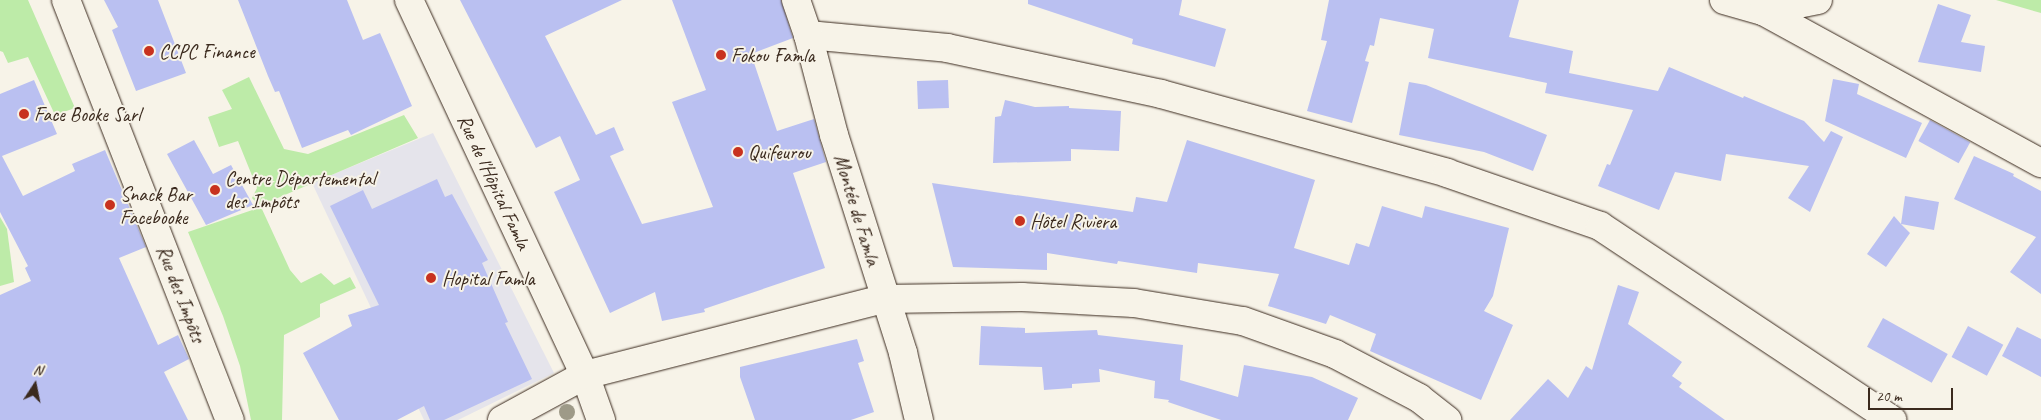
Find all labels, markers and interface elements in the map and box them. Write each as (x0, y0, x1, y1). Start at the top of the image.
place label: CCPC Finance (159, 39, 255, 63)
place label: Fokou Famla (731, 43, 813, 67)
marker: CCPC Finance (143, 45, 155, 57)
marker: Fokou Famla (715, 49, 727, 61)
place label: Face Booke Sarl (34, 102, 142, 126)
marker: Face Booke Sarl (18, 108, 30, 120)
street label: Rue de l'Hôpital Famla (452, 111, 536, 253)
place label: Quifeurou (748, 140, 811, 164)
marker: Quifeurou (732, 146, 744, 158)
street label: Montée de Famla (829, 152, 885, 268)
place label: Centre Départemental des Impôts (225, 166, 375, 213)
place label: Snack Bar Facebooke (120, 182, 193, 229)
marker: Centre Départemental des Impôts (209, 184, 221, 196)
marker: Snack Bar Facebooke (104, 199, 116, 211)
place label: Hôtel Riviera (1030, 209, 1117, 233)
marker: Hôtel Riviera (1014, 215, 1026, 227)
street label: Rue des Impôts (151, 242, 211, 346)
place label: Hopital Famla (442, 266, 534, 290)
marker: Hopital Famla (424, 271, 438, 285)
north arrow (10, 360, 60, 410)
text: N (32, 361, 44, 379)
scale bar (1871, 378, 1956, 410)
text: 20 m (1876, 387, 1902, 406)

